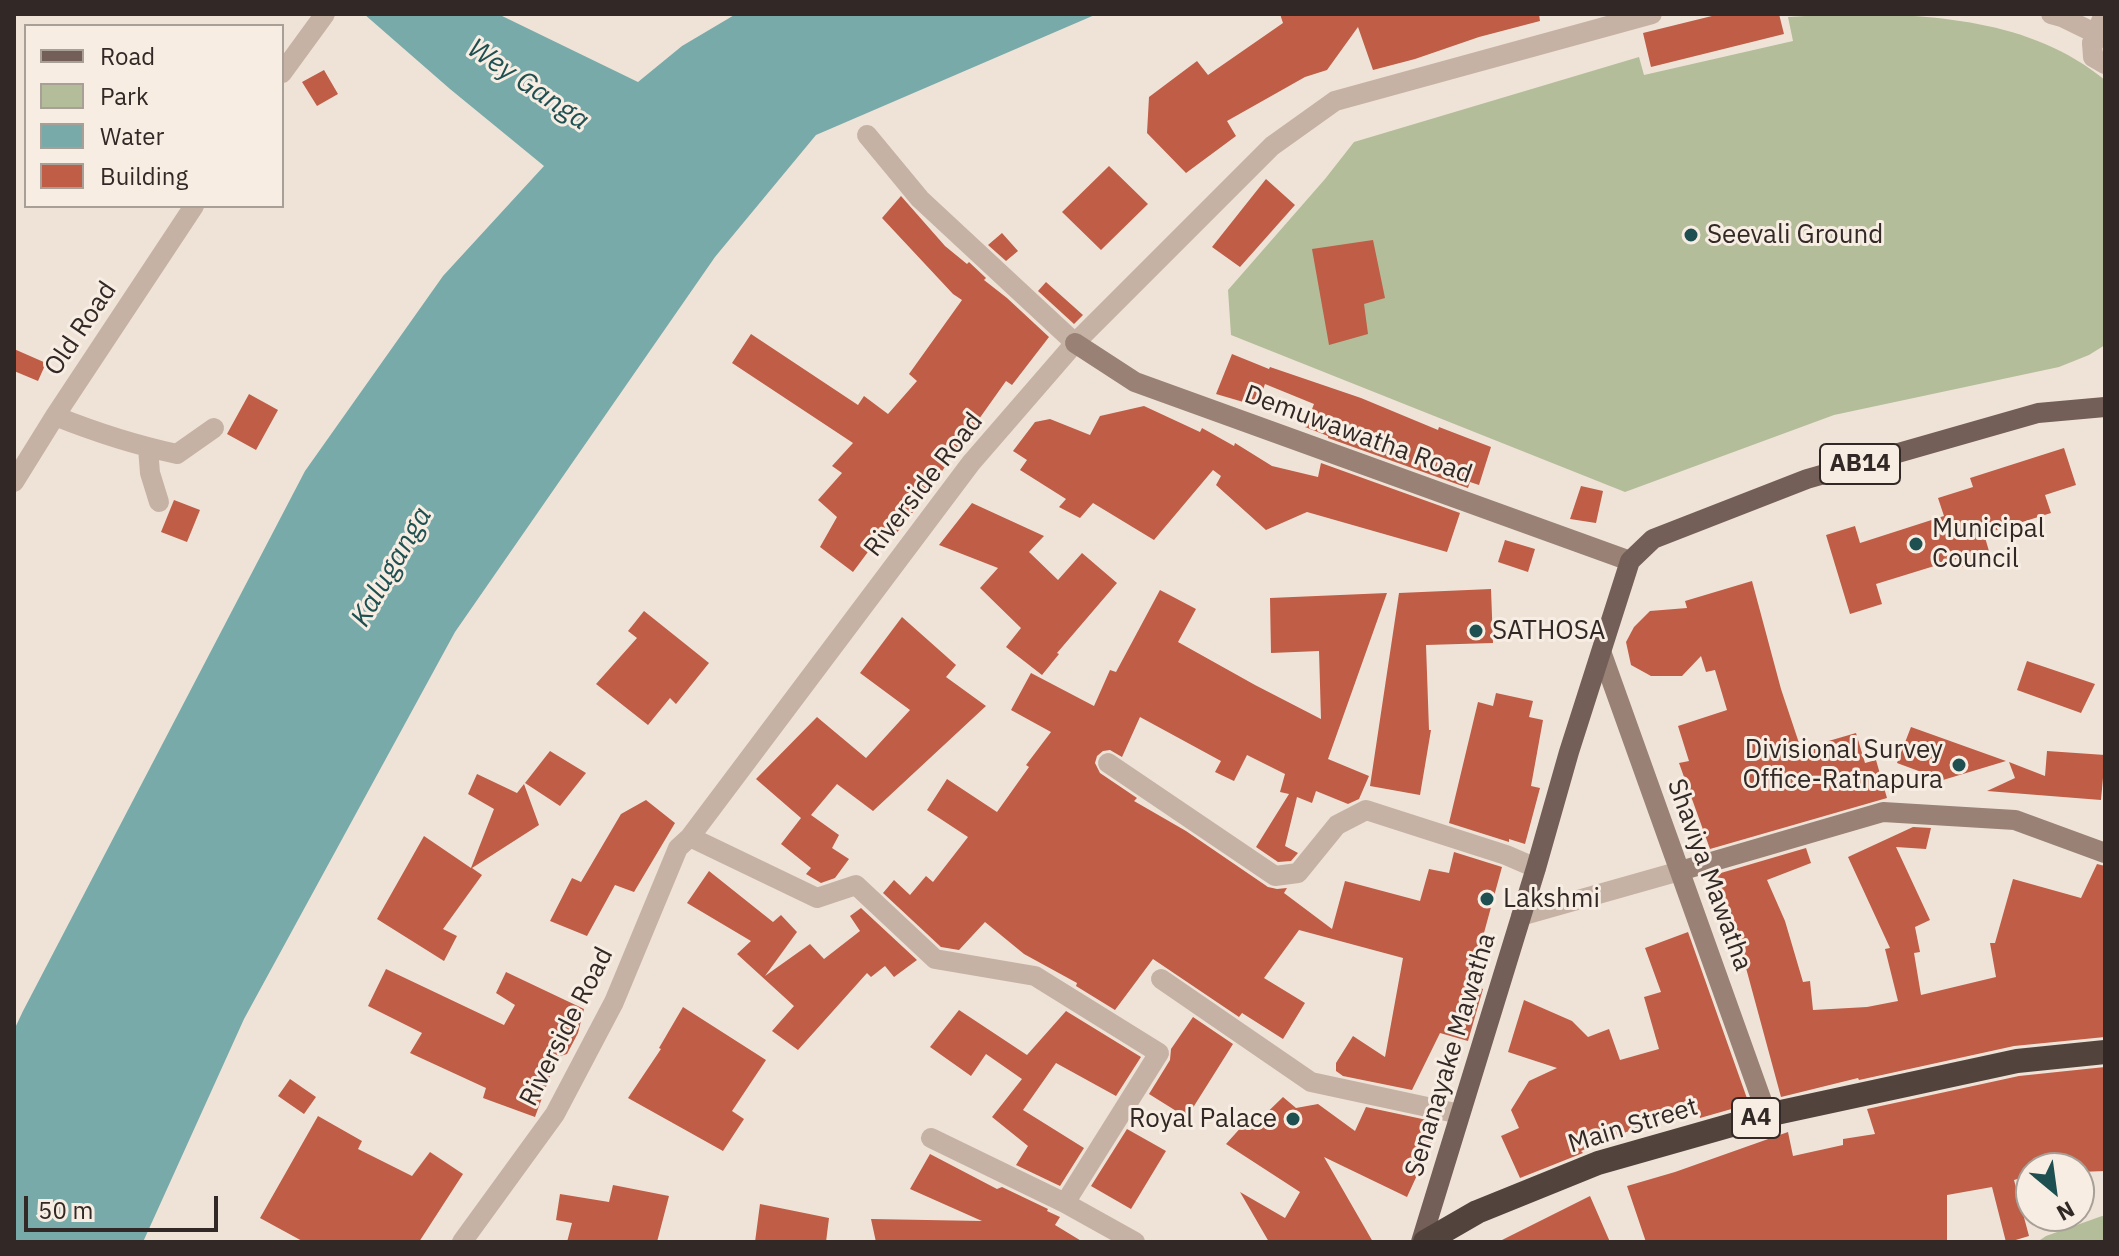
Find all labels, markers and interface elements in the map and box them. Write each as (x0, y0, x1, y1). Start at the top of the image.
legend (24, 24, 284, 208)
water label: Wey Ganga (461, 32, 595, 138)
text: Road (100, 40, 155, 72)
text: Park (100, 80, 149, 112)
text: Water (100, 120, 164, 152)
text: Building (100, 160, 188, 192)
place label: Seevali Ground (1707, 219, 1883, 251)
marker: Seevali Ground (1682, 226, 1700, 244)
street label: Old Road (38, 276, 124, 382)
street label: Demuwawatha Road (1240, 379, 1476, 491)
street label: Riverside Road (858, 407, 990, 563)
road number: AB14 (1820, 444, 1900, 484)
water label: Kaluganga (344, 501, 440, 633)
place label: Municipal Council (1932, 513, 2045, 574)
marker: Municipal Council (1907, 535, 1925, 553)
place label: SATHOSA (1492, 615, 1606, 647)
marker: SATHOSA (1467, 622, 1485, 640)
place label: Divisional Survey Office-Ratnapura (1742, 734, 1943, 796)
marker: Divisional Survey Office-Ratnapura (1950, 756, 1968, 774)
street label: Shaviya Mawatha (1660, 775, 1758, 975)
place label: Lakshmi (1503, 883, 1600, 915)
marker: Lakshmi (1478, 890, 1496, 908)
street label: Senanayake Mawatha (1399, 929, 1503, 1181)
street label: Riverside Road (514, 942, 620, 1112)
street label: Main Street (1565, 1092, 1701, 1160)
road number: A4 (1732, 1098, 1780, 1138)
place label: Royal Palace (1129, 1103, 1277, 1135)
marker: Royal Palace (1284, 1110, 1302, 1128)
north arrow (2015, 1152, 2095, 1232)
scale bar (28, 1180, 222, 1230)
text: 50 m (38, 1194, 93, 1226)
text: N (2052, 1195, 2080, 1228)

